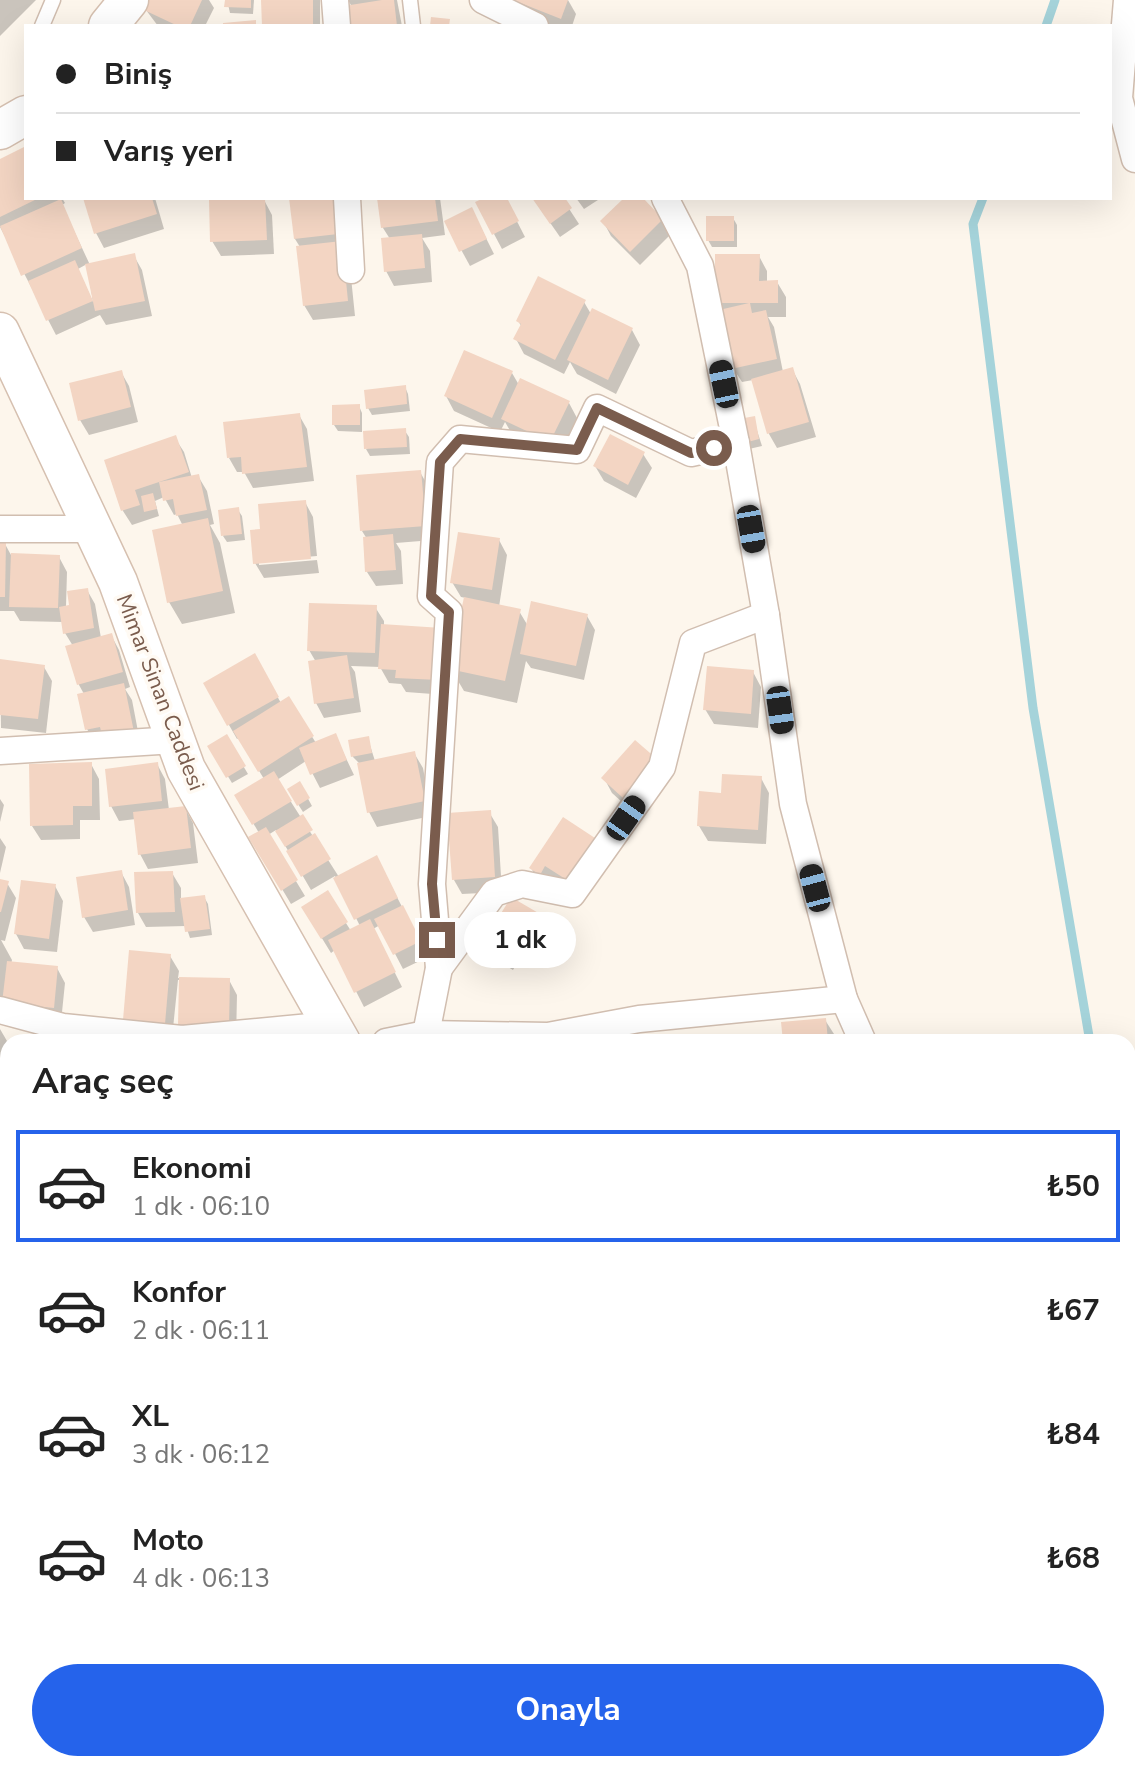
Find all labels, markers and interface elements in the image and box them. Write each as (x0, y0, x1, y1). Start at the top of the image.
text: Biniş (104, 54, 172, 95)
text: Varış yeri (104, 131, 233, 172)
car (707, 358, 741, 410)
route start (696, 430, 732, 466)
car (735, 503, 767, 555)
street label: Mimar Sinan Caddesi (109, 590, 211, 795)
car (765, 685, 795, 735)
car (602, 791, 650, 845)
car (797, 862, 833, 914)
callout: 1 dk (465, 912, 577, 968)
route end (419, 922, 455, 958)
text: 1 dk (494, 922, 546, 957)
text: Araç seç (32, 1057, 173, 1106)
text: Ekonomi (132, 1148, 252, 1189)
icon: car (36, 1150, 108, 1222)
text: ₺50 (1046, 1166, 1100, 1207)
text: 1 dk · 06:10 (132, 1189, 270, 1224)
text: Konfor (132, 1272, 226, 1313)
icon: car (36, 1274, 108, 1346)
text: ₺67 (1046, 1290, 1100, 1331)
text: 2 dk · 06:11 (132, 1313, 270, 1348)
text: XL (132, 1396, 169, 1437)
icon: car (36, 1398, 108, 1470)
text: ₺84 (1046, 1414, 1100, 1455)
text: 3 dk · 06:12 (132, 1437, 270, 1472)
text: Moto (132, 1520, 204, 1561)
icon: car (36, 1522, 108, 1594)
text: ₺68 (1046, 1538, 1100, 1579)
text: 4 dk · 06:13 (132, 1561, 270, 1596)
button: Onayla (32, 1664, 1104, 1756)

